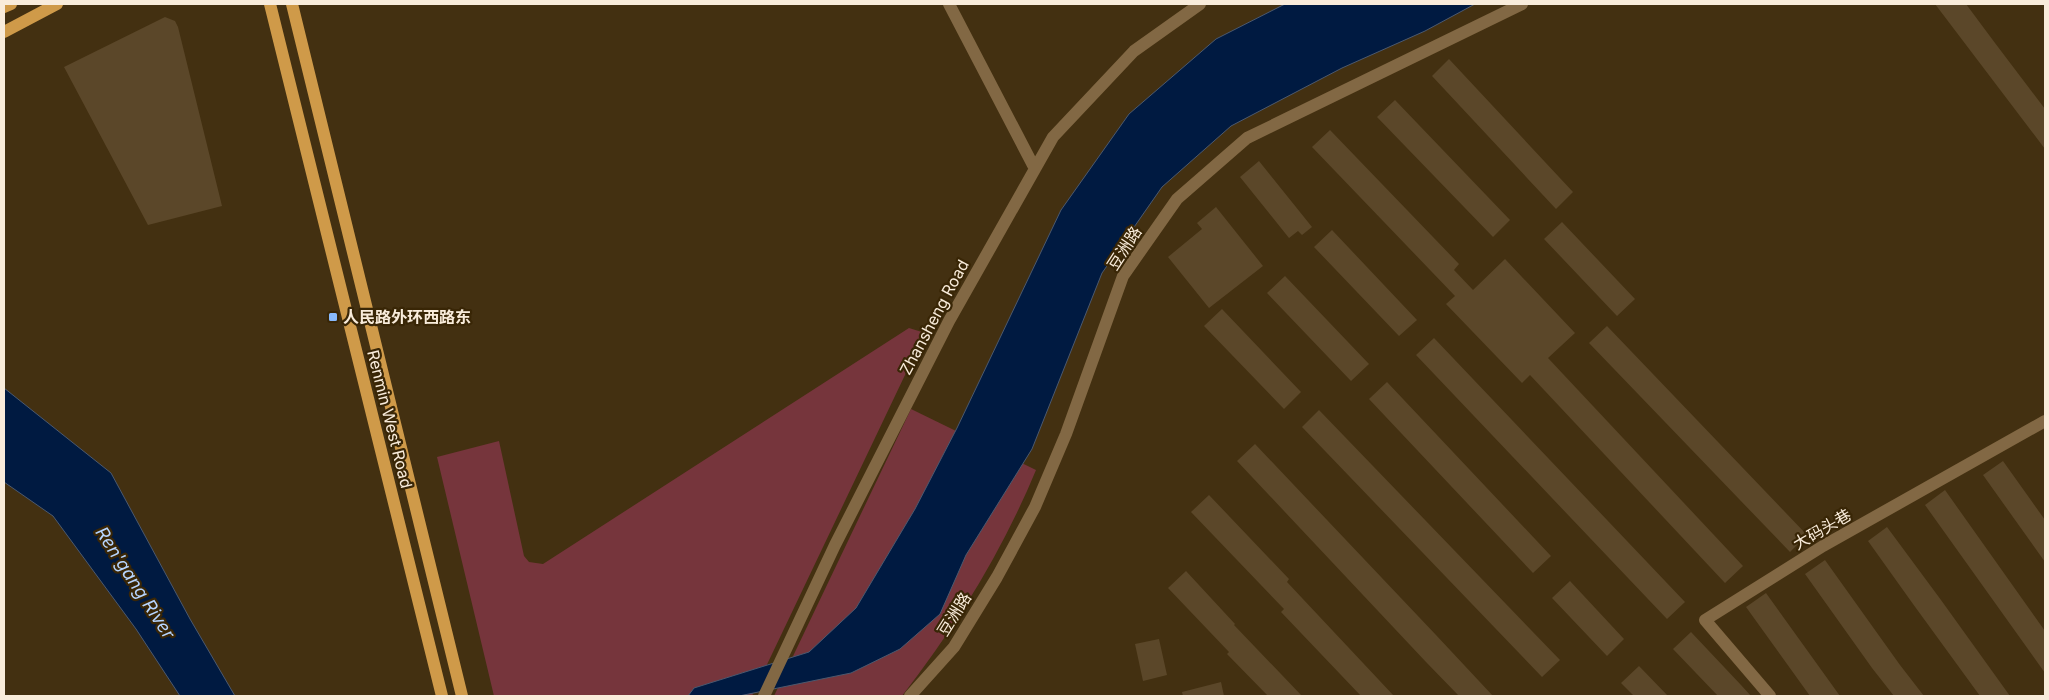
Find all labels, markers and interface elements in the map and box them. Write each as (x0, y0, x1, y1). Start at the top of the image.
street label: 豆洲路 (1103, 222, 1145, 274)
street label: Zhansheng Road (895, 256, 973, 378)
place label: 人民路外环西路东 (343, 307, 471, 327)
marker: 人民路外环西路东 (327, 311, 339, 323)
street label: Renmin West Road (363, 348, 417, 490)
street label: 大码头巷 (1789, 504, 1855, 554)
water label: Ren'gang River (91, 523, 180, 644)
street label: 豆洲路 (933, 588, 975, 640)

